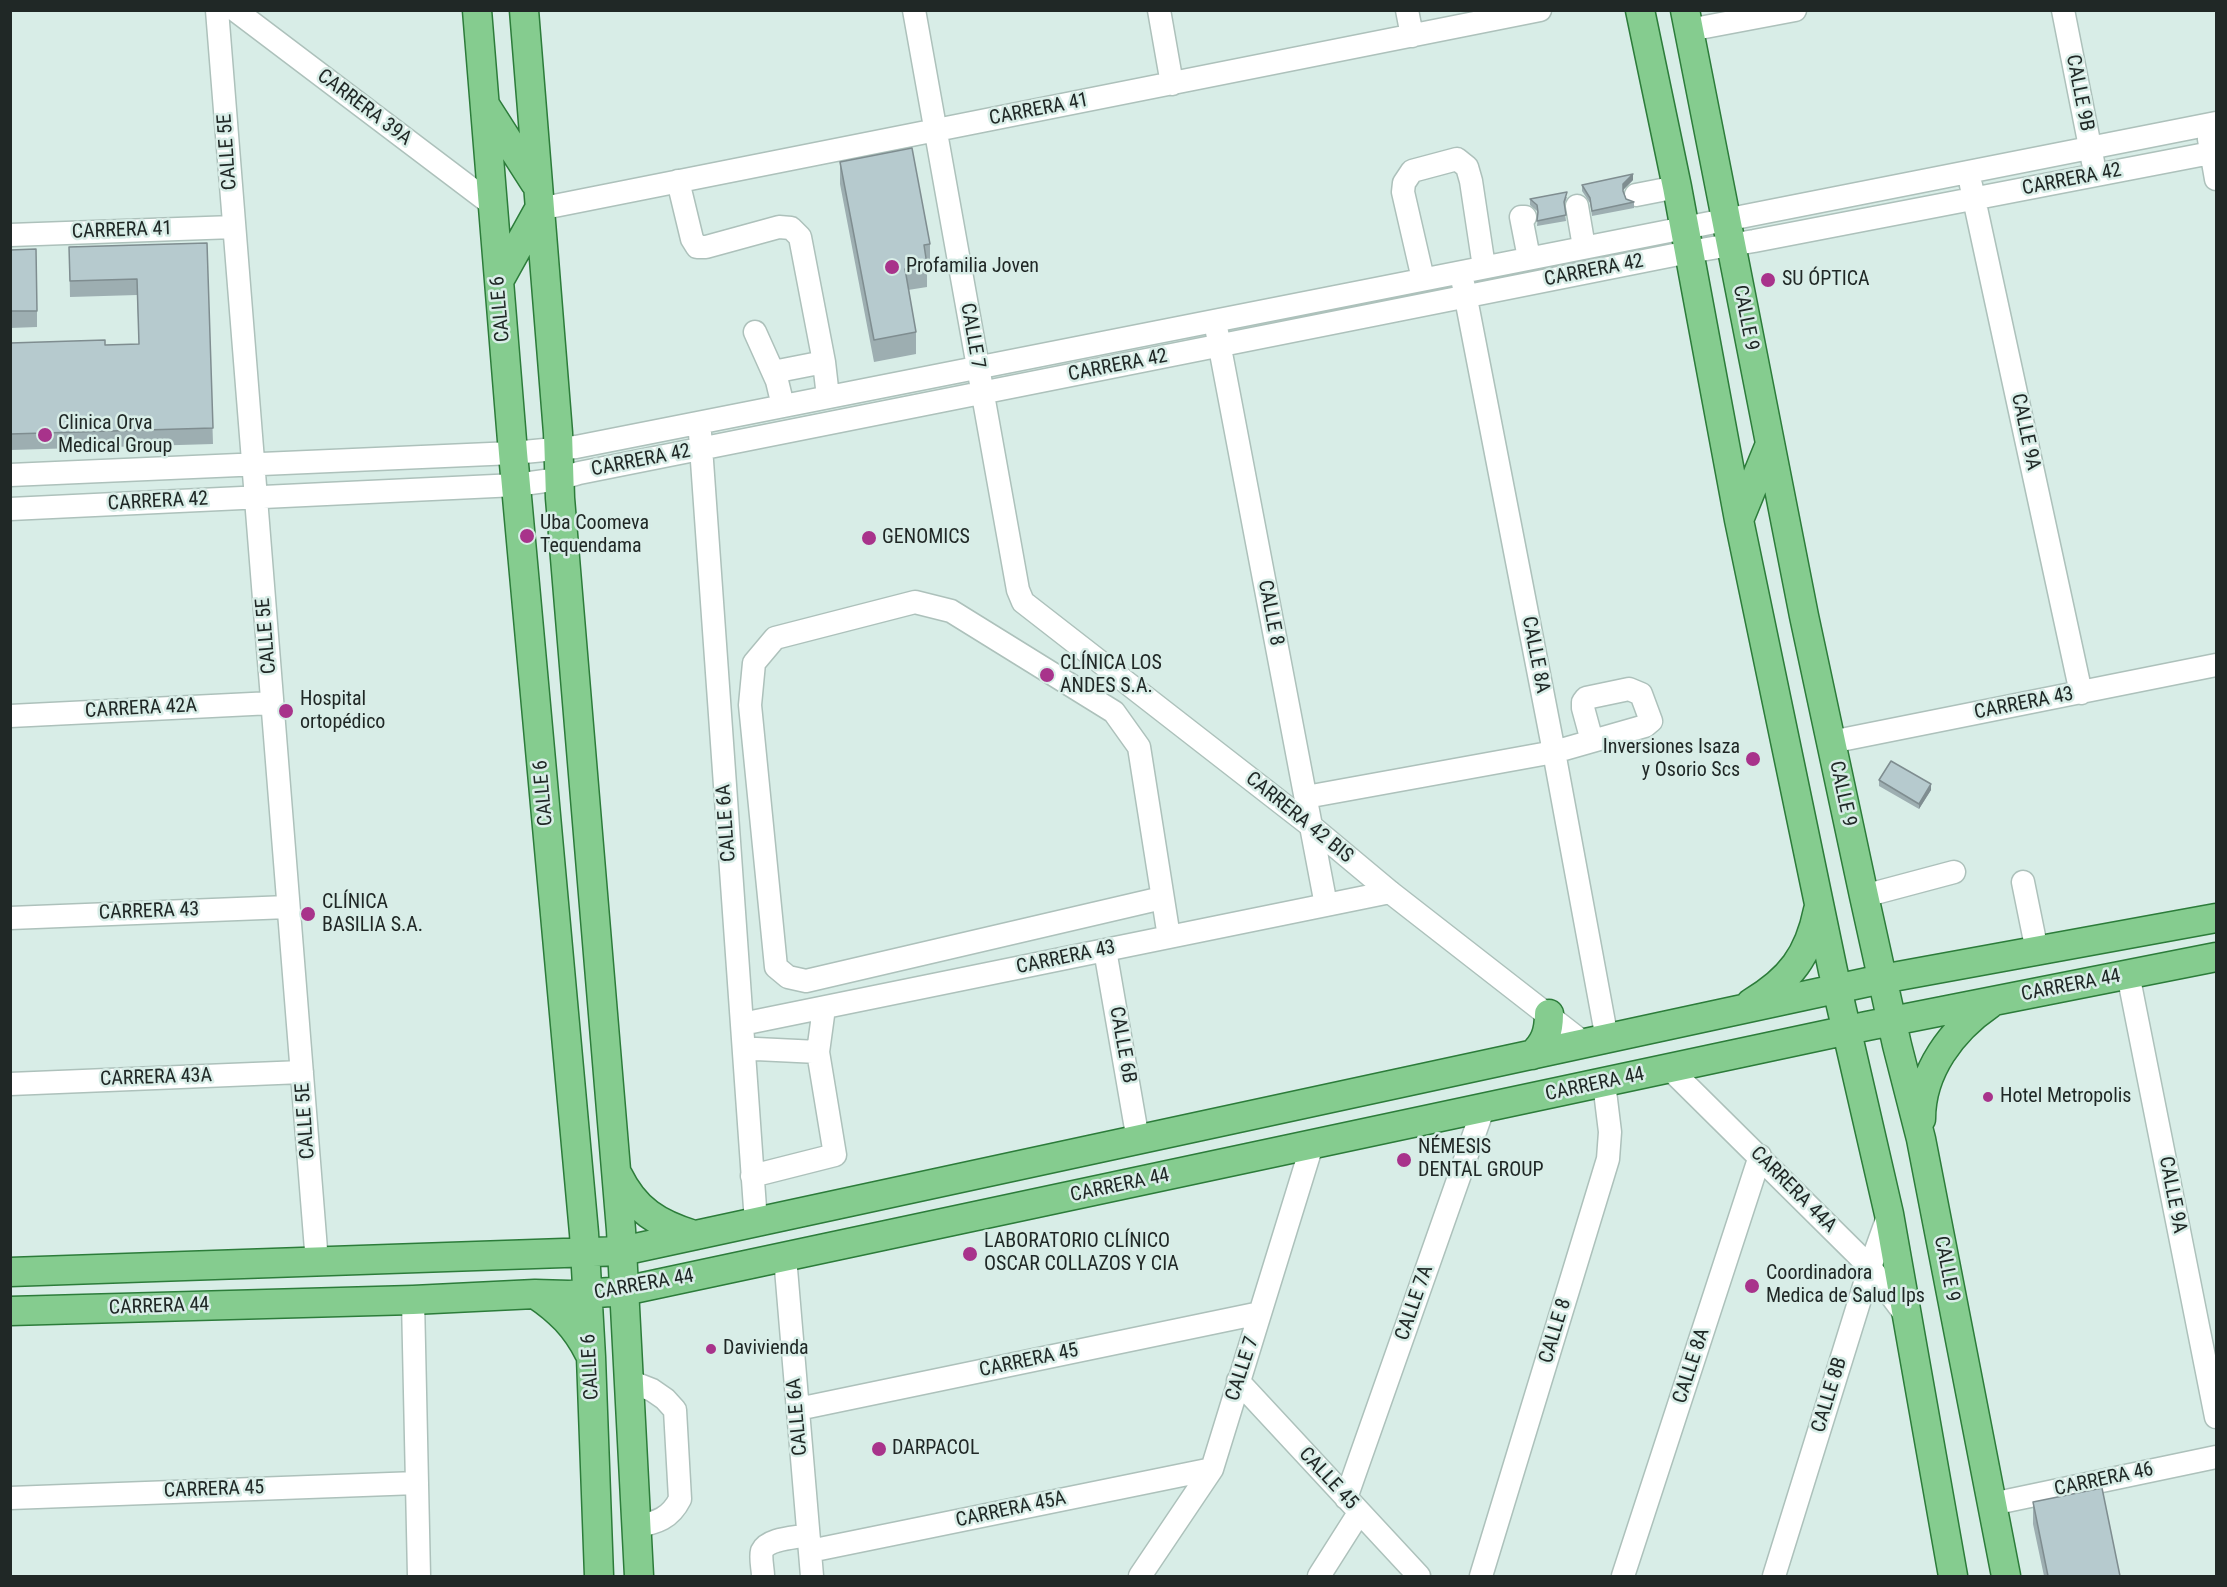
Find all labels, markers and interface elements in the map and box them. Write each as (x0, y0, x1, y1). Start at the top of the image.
street label: CALLE 9B (2060, 53, 2098, 133)
street label: CARRERA 39A (312, 65, 416, 151)
street label: CARRERA 41 (987, 89, 1091, 131)
street label: CALLE 5E (213, 113, 243, 191)
street label: CARRERA 42 (2020, 159, 2124, 201)
street label: CARRERA 41 (71, 217, 173, 245)
street label: CARRERA 42 (1542, 250, 1646, 292)
place label: Profamilia Joven (906, 255, 1039, 279)
marker: Profamilia Joven (883, 258, 901, 276)
place label: SU ÓPTICA (1782, 268, 1870, 292)
marker: SU ÓPTICA (1759, 271, 1777, 289)
street label: CALLE 6 (486, 275, 516, 343)
street label: CALLE 9 (1727, 283, 1763, 353)
street label: CALLE 7 (954, 301, 990, 371)
street label: CARRERA 42 (1066, 345, 1170, 387)
street label: CALLE 9A (2005, 391, 2045, 473)
place label: Clinica Orva Medical Group (58, 412, 172, 459)
marker: Clinica Orva Medical Group (36, 426, 54, 444)
street label: CARRERA 42 (589, 440, 693, 482)
street label: CARRERA 42 (107, 487, 209, 517)
place label: Uba Coomeva Tequendama (540, 512, 649, 559)
place label: GENOMICS (882, 526, 970, 550)
marker: Uba Coomeva Tequendama (518, 527, 536, 545)
marker: GENOMICS (860, 529, 878, 547)
street label: CALLE 8 (1252, 578, 1288, 648)
street label: CALLE 5E (252, 597, 282, 675)
street label: CALLE 8A (1516, 615, 1554, 695)
place label: CLÍNICA LOS ANDES S.A. (1060, 652, 1162, 699)
marker: CLÍNICA LOS ANDES S.A. (1038, 666, 1056, 684)
street label: CARRERA 43 (1972, 683, 2076, 725)
place label: Hospital ortopédico (300, 688, 385, 735)
street label: CARRERA 42A (84, 694, 198, 724)
marker: Hospital ortopédico (277, 702, 295, 720)
place label: Inversiones Isaza y Osorio Scs (1603, 736, 1740, 783)
marker: Inversiones Isaza y Osorio Scs (1744, 750, 1762, 768)
street label: CALLE 6 (529, 759, 559, 827)
street label: CALLE 9 (1823, 759, 1861, 829)
street label: CARRERA 42 BIS (1240, 767, 1358, 869)
street label: CALLE 6A (712, 783, 742, 863)
place label: CLÍNICA BASILIA S.A. (322, 891, 423, 938)
street label: CARRERA 43 (98, 898, 200, 926)
marker: CLÍNICA BASILIA S.A. (299, 905, 317, 923)
street label: CARRERA 43 (1014, 936, 1118, 980)
street label: CARRERA 44 (2019, 965, 2123, 1007)
street label: CALLE 6B (1103, 1005, 1141, 1085)
street label: CARRERA 44 (1543, 1063, 1647, 1107)
street label: CARRERA 43A (100, 1064, 212, 1092)
street label: CALLE 5E (291, 1082, 321, 1160)
place label: Hotel Metropolis (2000, 1085, 2131, 1109)
marker: Hotel Metropolis (1981, 1090, 1995, 1104)
place label: NÉMESIS DENTAL GROUP (1418, 1136, 1544, 1183)
street label: CARRERA 44A (1745, 1142, 1841, 1238)
marker: NÉMESIS DENTAL GROUP (1395, 1151, 1413, 1169)
street label: CALLE 9A (2153, 1155, 2191, 1235)
street label: CARRERA 44 (1068, 1164, 1172, 1208)
place label: LABORATORIO CLÍNICO OSCAR COLLAZOS Y CIA (984, 1230, 1179, 1277)
street label: CALLE 9 (1928, 1234, 1964, 1304)
marker: LABORATORIO CLÍNICO OSCAR COLLAZOS Y CIA (961, 1245, 979, 1263)
street label: CALLE 7A (1391, 1262, 1439, 1344)
place label: Coordinadora Medica de Salud Ips (1766, 1262, 1925, 1309)
street label: CARRERA 44 (592, 1264, 696, 1306)
marker: Coordinadora Medica de Salud Ips (1743, 1277, 1761, 1295)
street label: CARRERA 44 (108, 1293, 210, 1321)
street label: CALLE 8 (1535, 1296, 1577, 1366)
street label: CALLE 8A (1669, 1325, 1715, 1407)
street label: CALLE 6 (577, 1333, 605, 1401)
street label: CALLE 7 (1221, 1334, 1265, 1404)
place label: Davivienda (723, 1337, 809, 1361)
street label: CARRERA 45 (977, 1339, 1081, 1383)
marker: Davivienda (704, 1342, 718, 1356)
street label: CALLE 8B (1807, 1355, 1853, 1435)
street label: CALLE 6A (783, 1377, 813, 1457)
place label: DARPACOL (892, 1437, 979, 1461)
marker: DARPACOL (870, 1440, 888, 1458)
street label: CALLE 45 (1293, 1443, 1363, 1515)
street label: CARRERA 46 (2052, 1458, 2156, 1502)
street label: CARRERA 45 (163, 1476, 265, 1504)
street label: CARRERA 45A (954, 1487, 1068, 1533)

